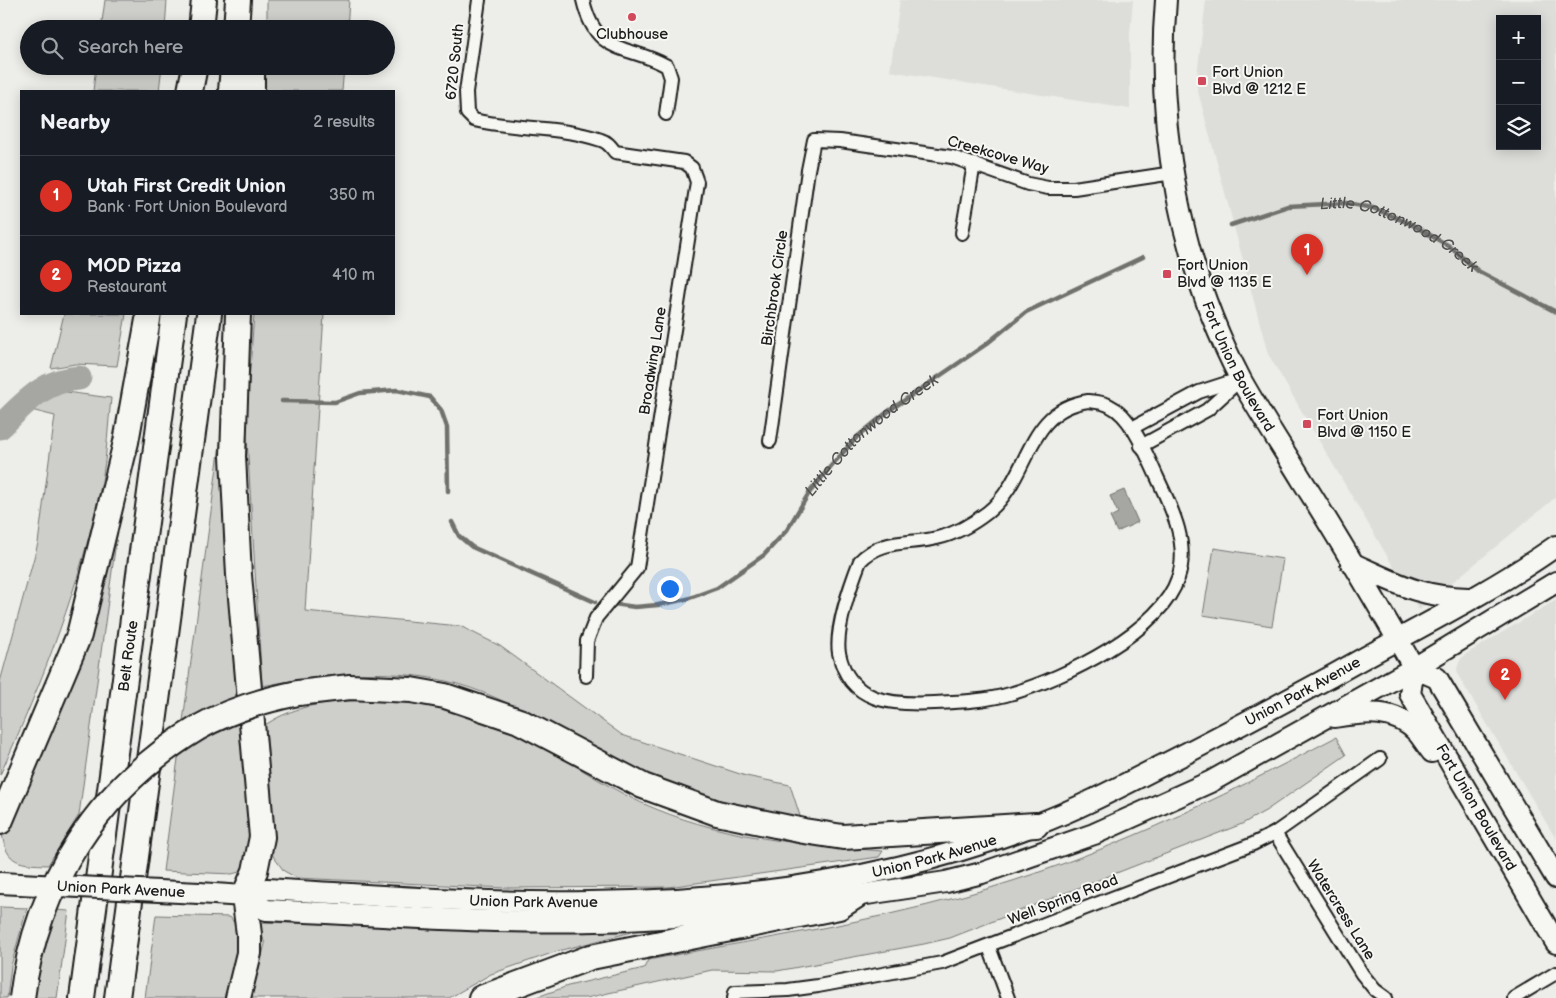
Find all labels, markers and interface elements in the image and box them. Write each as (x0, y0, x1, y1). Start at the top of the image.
marker: Clubhouse (626, 11, 638, 23)
map controls (1496, 15, 1541, 150)
button: + (1496, 15, 1541, 60)
search box (20, 20, 395, 75)
street label: 6720 South (442, 23, 468, 101)
place label: Clubhouse (596, 25, 668, 44)
icon: search (38, 34, 66, 62)
text: Search here (78, 36, 183, 59)
button: − (1496, 60, 1541, 105)
place label: Fort Union Blvd @ 1212 E (1212, 63, 1306, 99)
marker: Fort Union Blvd @ 1212 E (1196, 75, 1208, 87)
button: layers (1496, 105, 1541, 150)
text: Nearby (40, 110, 110, 135)
text: 2 results (313, 113, 375, 132)
street label: Creekcove Way (945, 131, 1051, 179)
text: Utah First Credit Union (87, 175, 286, 198)
text: 1 (53, 186, 59, 205)
text: 350 m (329, 186, 375, 205)
water label: Little Cottonwood Creek (1319, 193, 1483, 277)
text: Bank · Fort Union Boulevard (87, 198, 287, 217)
street label: Birchbrook Circle (757, 229, 793, 347)
pin: 1 (1291, 234, 1323, 275)
text: MOD Pizza (87, 255, 181, 278)
place label: Fort Union Blvd @ 1135 E (1177, 256, 1272, 292)
text: 2 (51, 266, 61, 285)
text: 410 m (332, 266, 375, 285)
marker: Fort Union Blvd @ 1135 E (1161, 268, 1173, 280)
text: Restaurant (87, 278, 167, 297)
street label: Fort Union Boulevard (1198, 299, 1279, 435)
street label: Broadwing Lane (635, 305, 671, 416)
water label: Little Cottonwood Creek (801, 370, 943, 500)
place label: Fort Union Blvd @ 1150 E (1317, 406, 1411, 442)
marker: Fort Union Blvd @ 1150 E (1301, 418, 1313, 430)
your location (657, 576, 683, 602)
street label: Belt Route (114, 619, 142, 693)
street label: Union Park Avenue (1242, 652, 1364, 730)
pin: 2 (1489, 659, 1521, 700)
street label: Fort Union Boulevard (1432, 740, 1521, 874)
street label: Union Park Avenue (870, 830, 999, 882)
street label: Watercress Lane (1303, 856, 1379, 964)
street label: Well Spring Road (1005, 870, 1121, 930)
street label: Union Park Avenue (56, 876, 186, 902)
street label: Union Park Avenue (469, 891, 598, 912)

